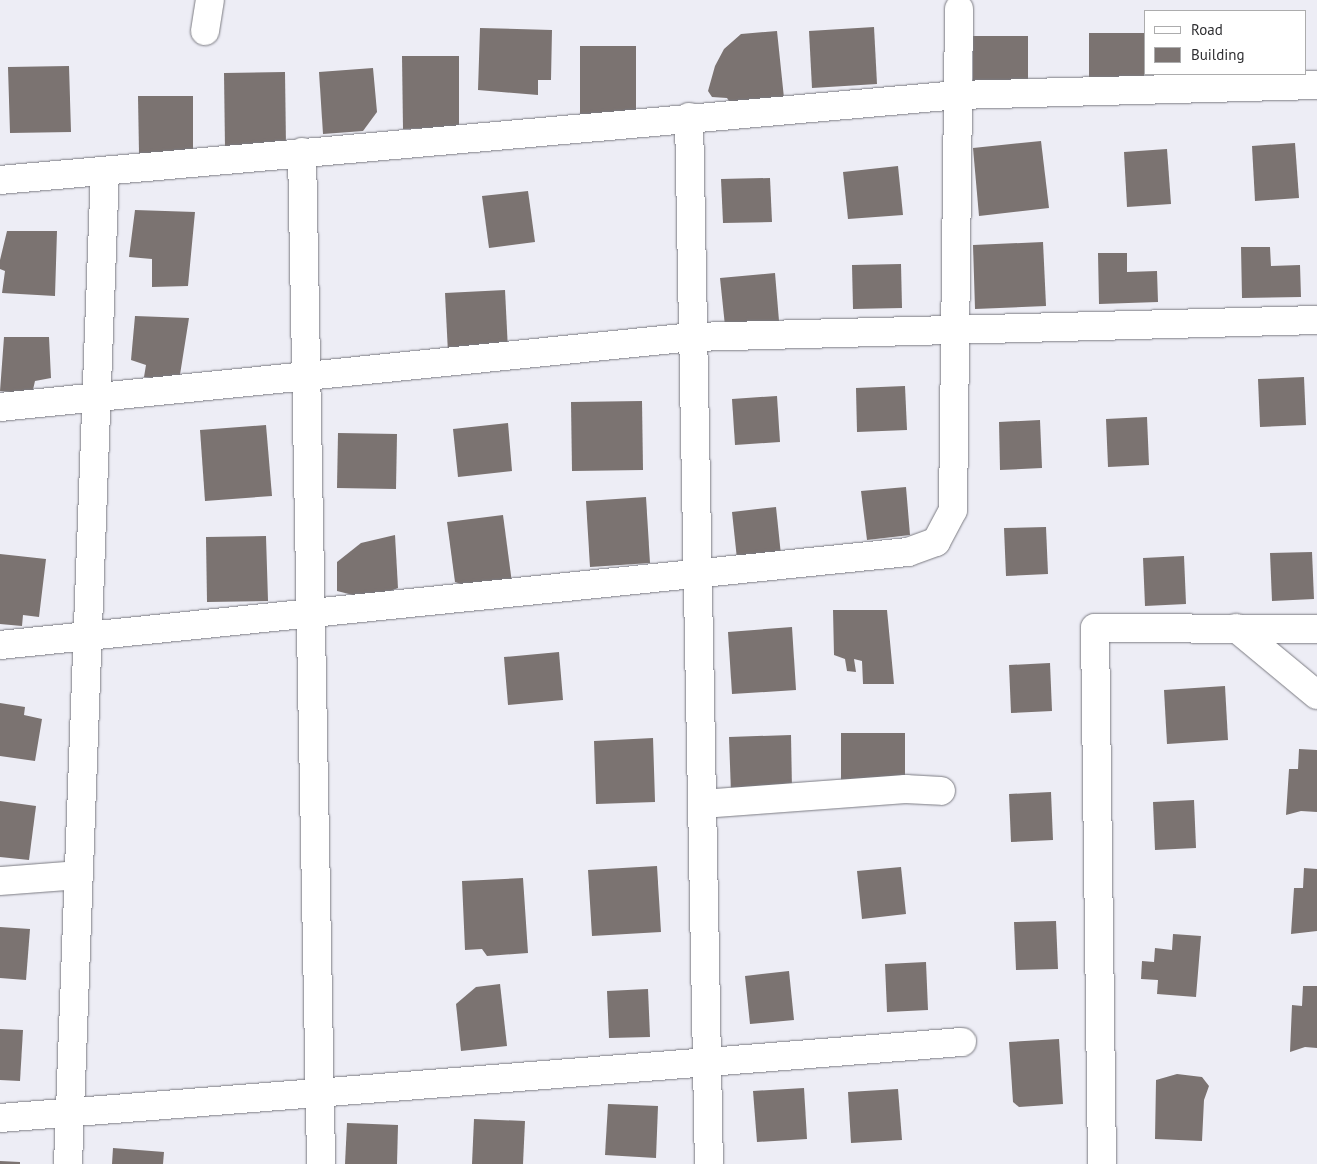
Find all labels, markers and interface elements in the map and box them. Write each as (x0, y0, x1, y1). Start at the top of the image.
legend (1144, 10, 1307, 75)
text: Road (1191, 20, 1223, 39)
text: Building (1191, 45, 1245, 64)

